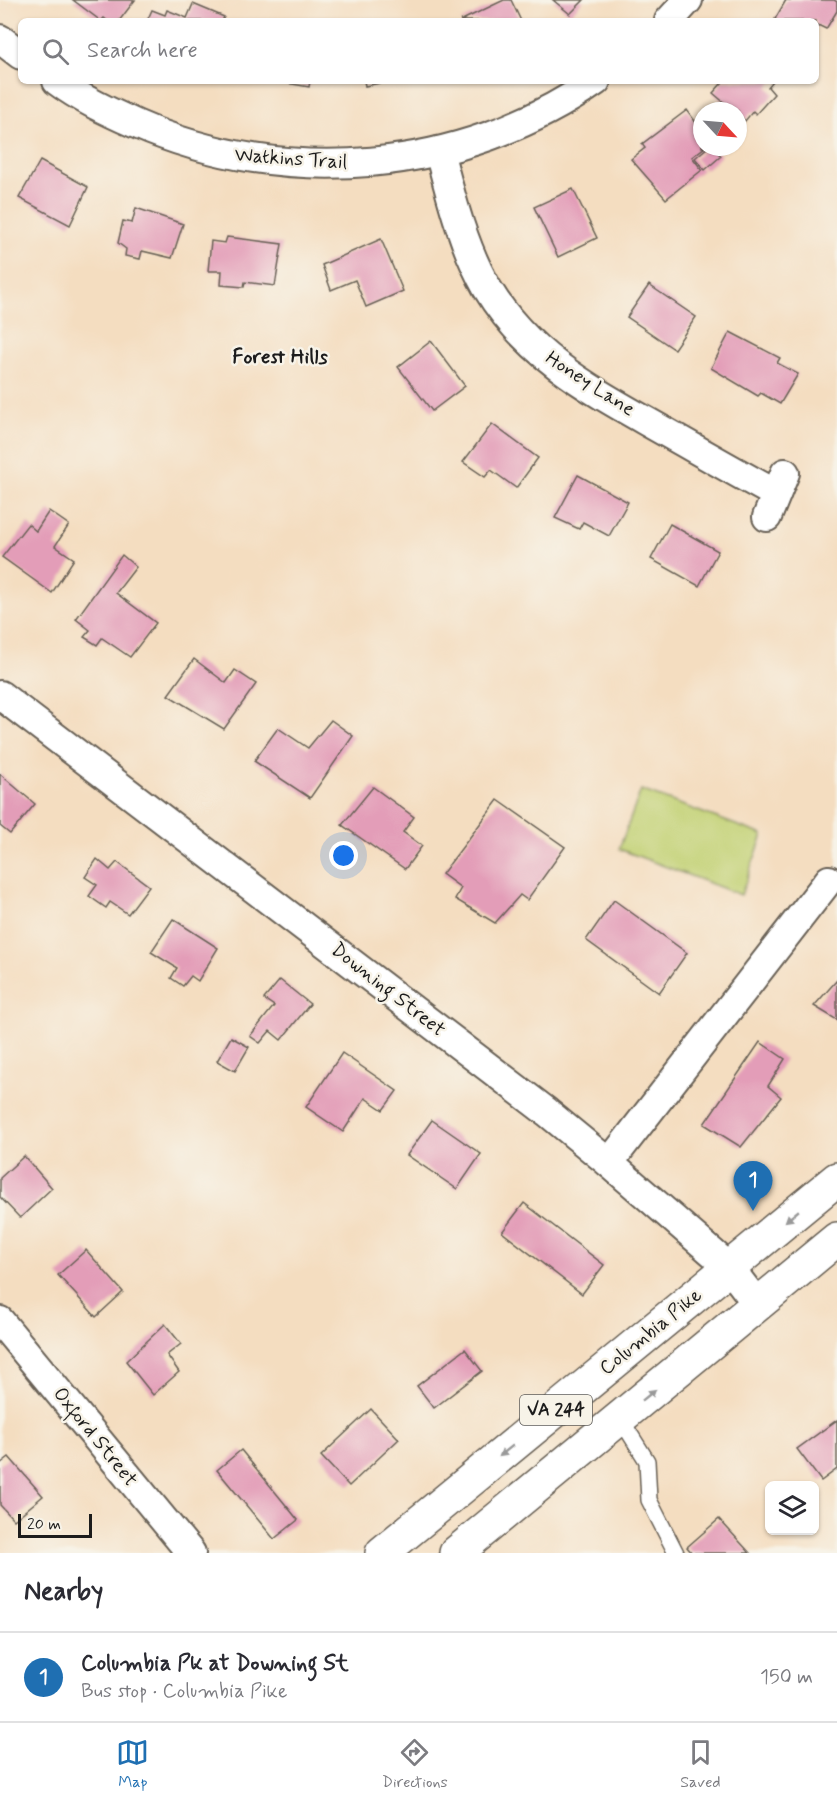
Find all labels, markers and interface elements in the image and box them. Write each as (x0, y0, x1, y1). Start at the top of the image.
search box (18, 18, 819, 84)
icon: search (39, 35, 72, 68)
text: Search here (87, 37, 198, 65)
north arrow (693, 102, 747, 156)
street label: Watkins Trail (234, 142, 348, 176)
district label: Forest Hills (232, 343, 328, 371)
street label: Honey Lane (540, 345, 640, 423)
your location (329, 841, 358, 870)
street label: Downing Street (324, 937, 451, 1045)
pin: 1 (734, 1162, 772, 1211)
one-way arrow (785, 1209, 800, 1222)
street label: Columbia Pike (594, 1282, 708, 1382)
street label: Oxford Street (45, 1381, 144, 1494)
one-way arrow (642, 1389, 657, 1401)
road number: VA 244 (520, 1395, 592, 1425)
one-way arrow (498, 1445, 514, 1458)
map controls (765, 1481, 819, 1535)
button: layers (765, 1481, 819, 1535)
scale bar (18, 1511, 92, 1538)
text: 20 m (27, 1514, 61, 1535)
text: Nearby (24, 1575, 103, 1609)
text: Columbia Pk at Downing St (81, 1650, 349, 1678)
text: 1 (39, 1664, 48, 1691)
text: 150 m (760, 1664, 813, 1691)
text: Bus stop · Columbia Pike (81, 1678, 287, 1705)
tab: Map (116, 1736, 149, 1793)
tab: Directions (382, 1736, 448, 1793)
tab: Saved (680, 1736, 721, 1793)

